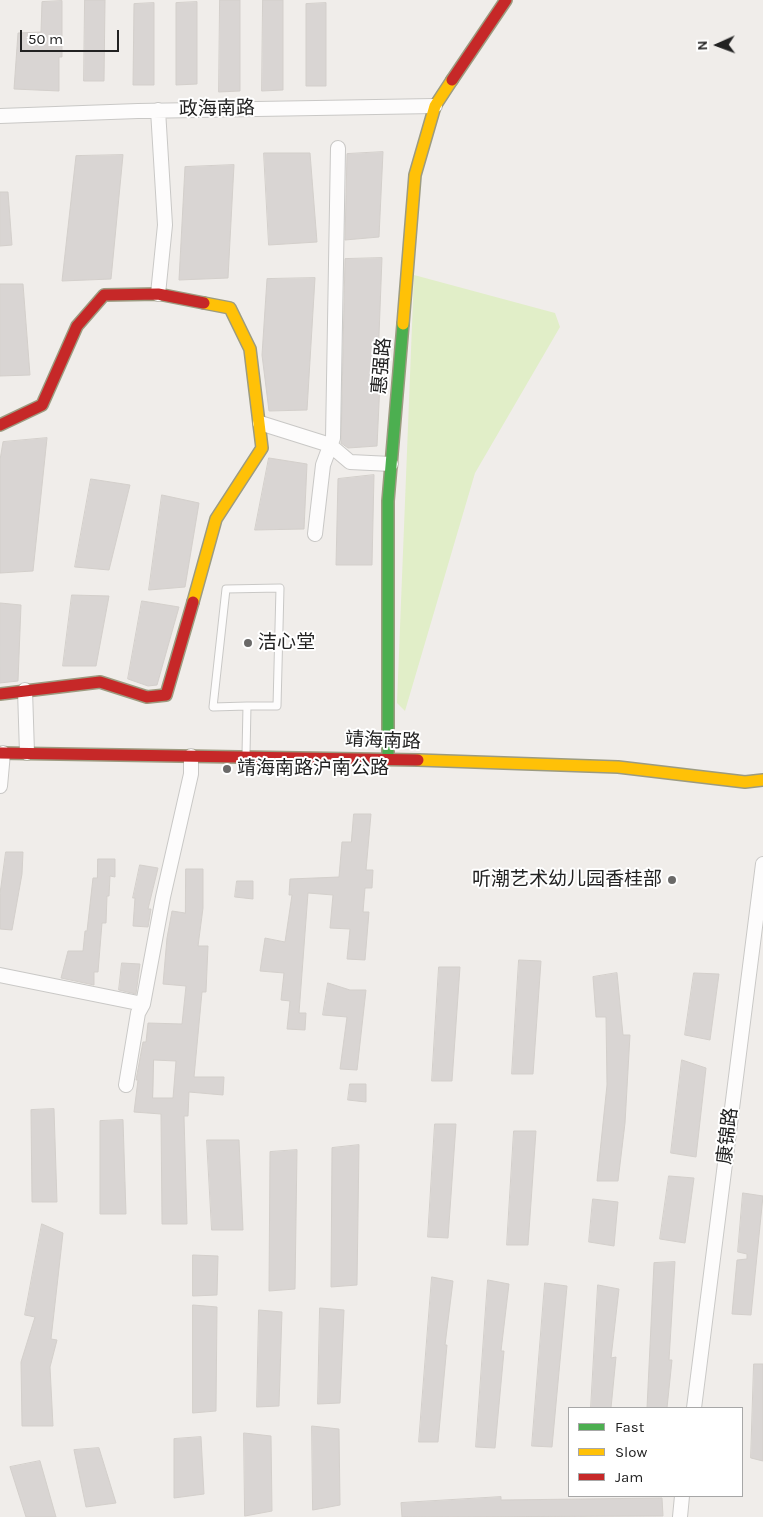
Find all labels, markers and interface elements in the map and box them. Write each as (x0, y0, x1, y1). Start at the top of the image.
scale bar (22, 20, 121, 52)
north arrow (693, 20, 743, 70)
text: 50 m (28, 30, 63, 48)
text: N (694, 40, 711, 51)
street label: 政海南路 (179, 97, 255, 121)
street label: 惠强路 (368, 337, 396, 395)
place label: 洁心堂 (258, 632, 315, 654)
marker: 洁心堂 (242, 637, 254, 649)
street label: 靖海南路 (345, 728, 421, 754)
place label: 靖海南路沪南公路 (237, 758, 389, 780)
marker: 靖海南路沪南公路 (221, 763, 233, 775)
place label: 听潮艺术幼儿园香桂部 (472, 869, 662, 891)
marker: 听潮艺术幼儿园香桂部 (666, 874, 678, 886)
street label: 康锦路 (713, 1106, 743, 1166)
legend (568, 1407, 743, 1497)
text: Fast (615, 1418, 644, 1436)
text: Slow (615, 1443, 647, 1461)
text: Jam (615, 1468, 643, 1486)

